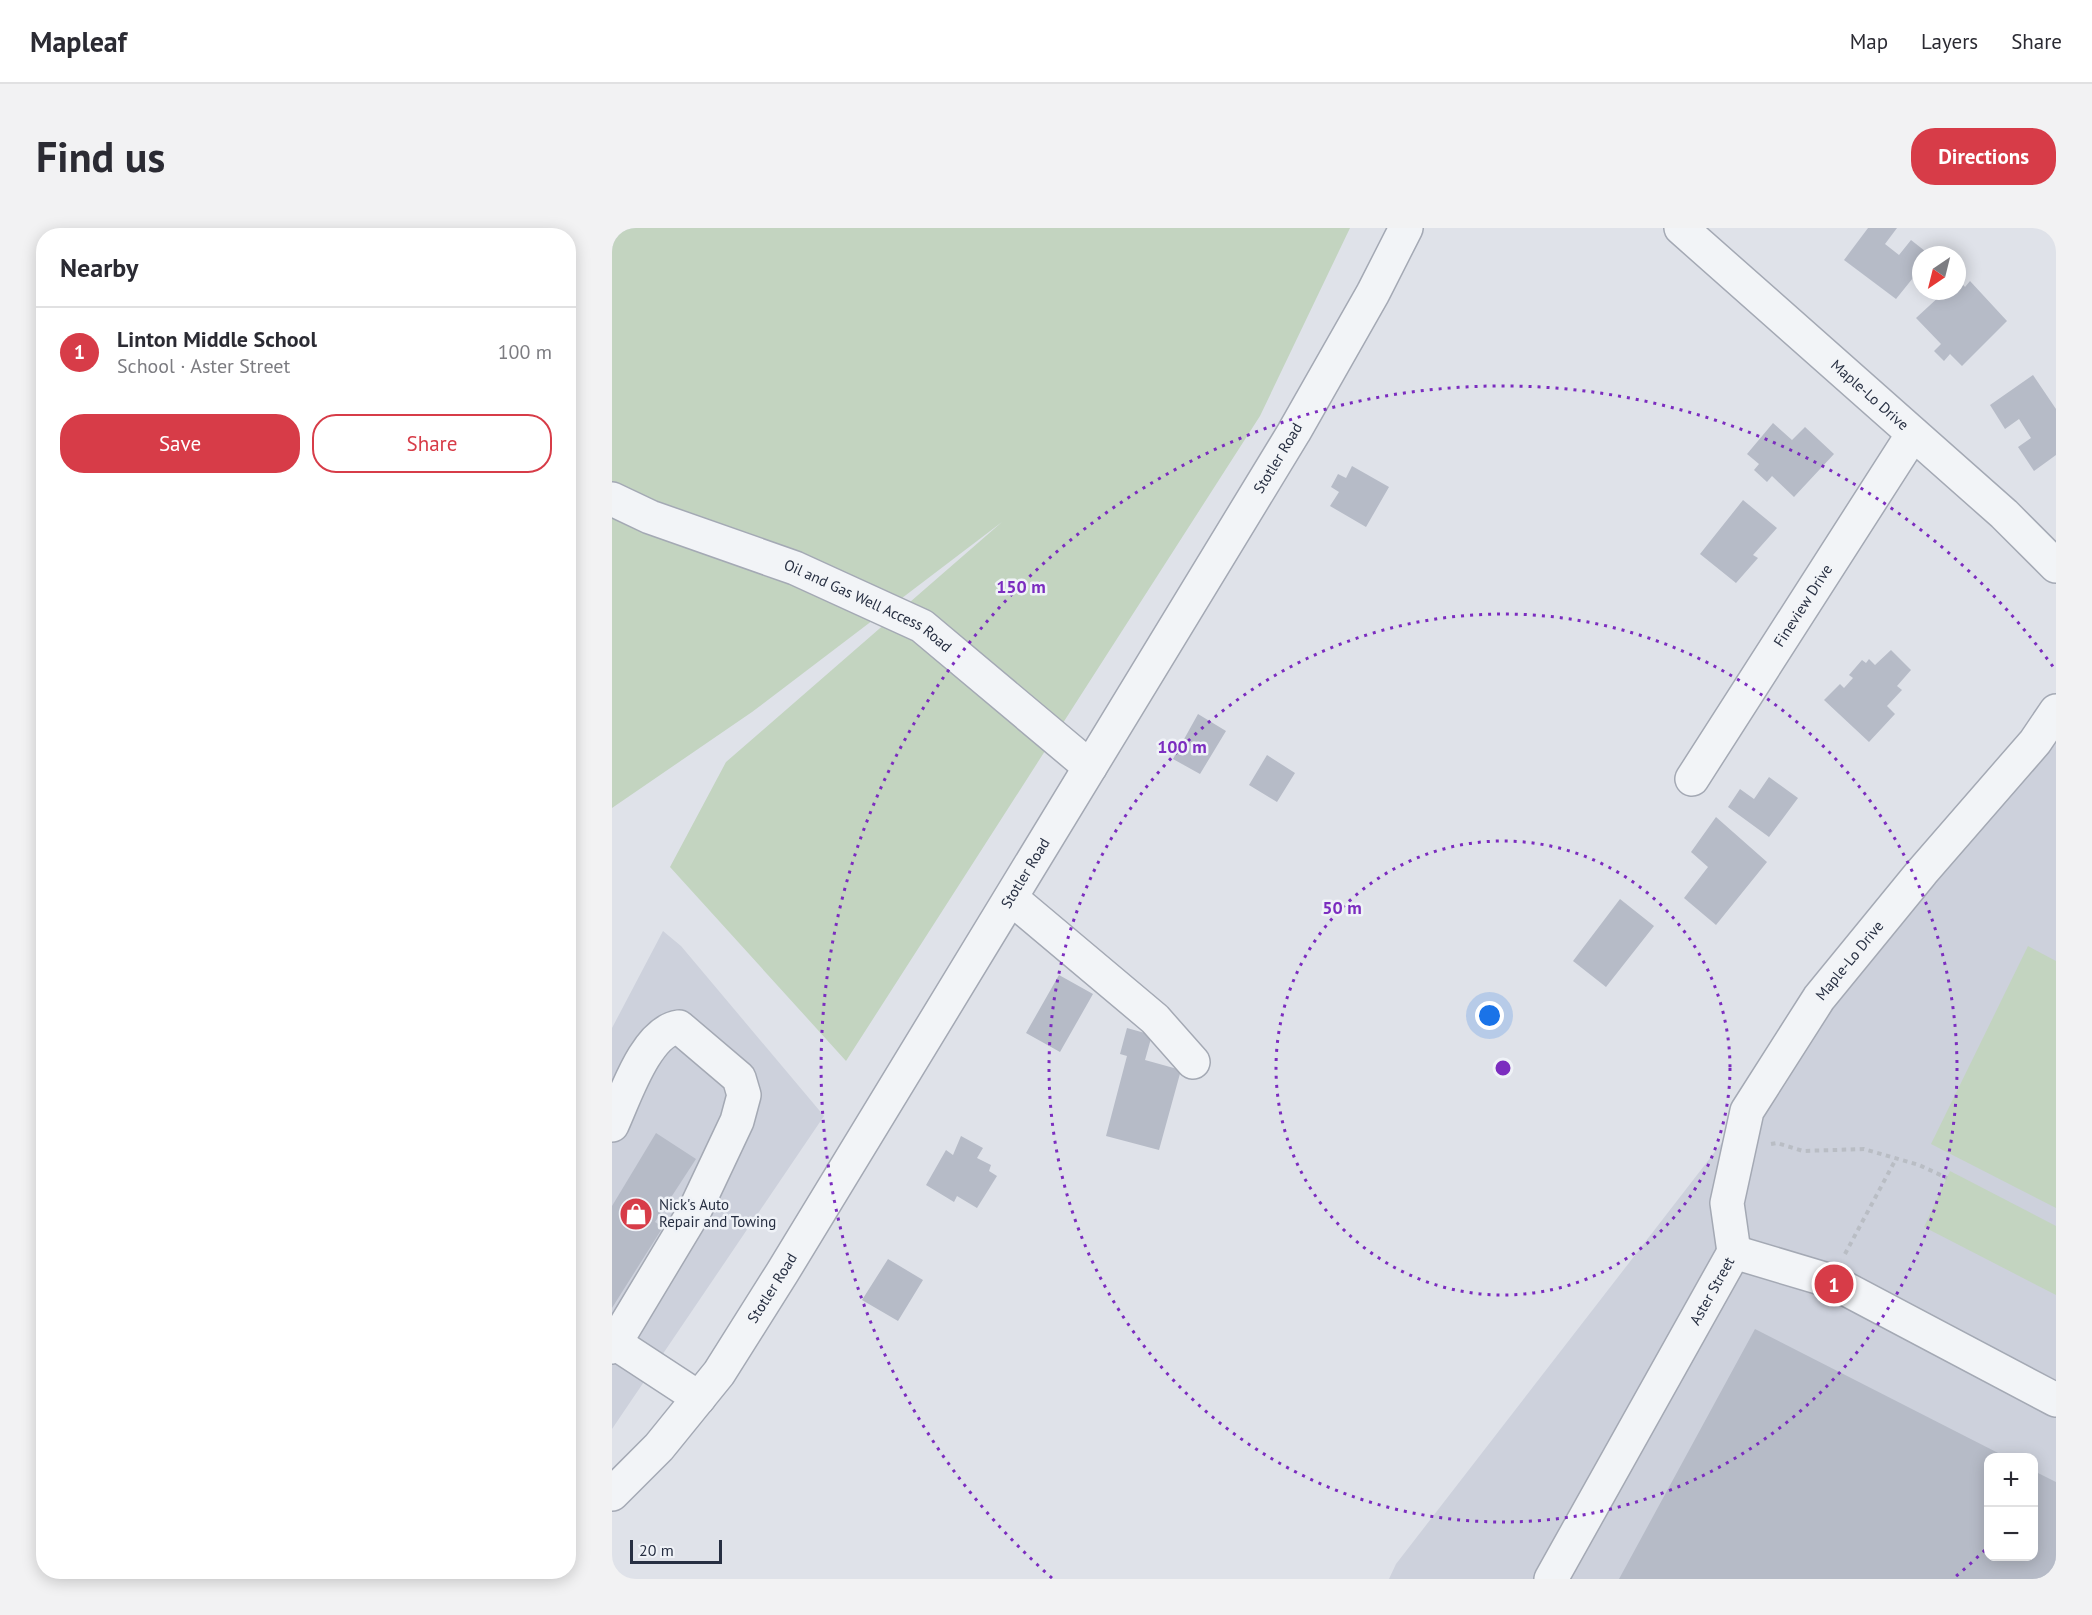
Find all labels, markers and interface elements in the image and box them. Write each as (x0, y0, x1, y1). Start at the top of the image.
text: Mapleaf (30, 23, 127, 60)
text: Map (1850, 28, 1888, 55)
text: Layers (1921, 28, 1978, 55)
text: Share (2011, 28, 2062, 55)
button: Directions (1911, 128, 2056, 185)
text: Find us (36, 129, 165, 184)
north arrow (1912, 246, 1966, 300)
text: Nearby (60, 251, 138, 284)
text: Linton Middle School (117, 325, 317, 353)
text: 1 (74, 339, 85, 365)
text: 100 m (498, 339, 552, 365)
text: School · Aster Street (117, 353, 290, 379)
street label: Maple-Lo Drive (1827, 355, 1913, 434)
button: Save (60, 414, 300, 473)
button: Share (312, 414, 552, 473)
street label: Stotler Road (1249, 419, 1306, 496)
street label: Oil and Gas Well Access Road (782, 555, 956, 656)
street label: Fineview Drive (1769, 560, 1836, 650)
text: 150 m (996, 575, 1046, 598)
text: 100 m (1157, 735, 1207, 758)
street label: Stotler Road (996, 834, 1054, 912)
text: 50 m (1322, 896, 1362, 919)
street label: Maple-Lo Drive (1811, 916, 1887, 1004)
your location (1475, 1001, 1504, 1030)
centre of rings (1493, 1058, 1513, 1078)
place label: Nick's Auto Repair and Towing (659, 1195, 776, 1231)
shop icon: Nick's Auto Repair and Towing (618, 1196, 654, 1232)
street label: Stotler Road (743, 1249, 801, 1326)
street label: Aster Street (1685, 1253, 1738, 1328)
pin: 1 (1814, 1262, 1854, 1306)
map controls (1984, 1453, 2038, 1561)
button: + (1984, 1453, 2038, 1507)
button: − (1984, 1507, 2038, 1561)
scale bar (630, 1537, 722, 1564)
text: 20 m (639, 1540, 674, 1560)

